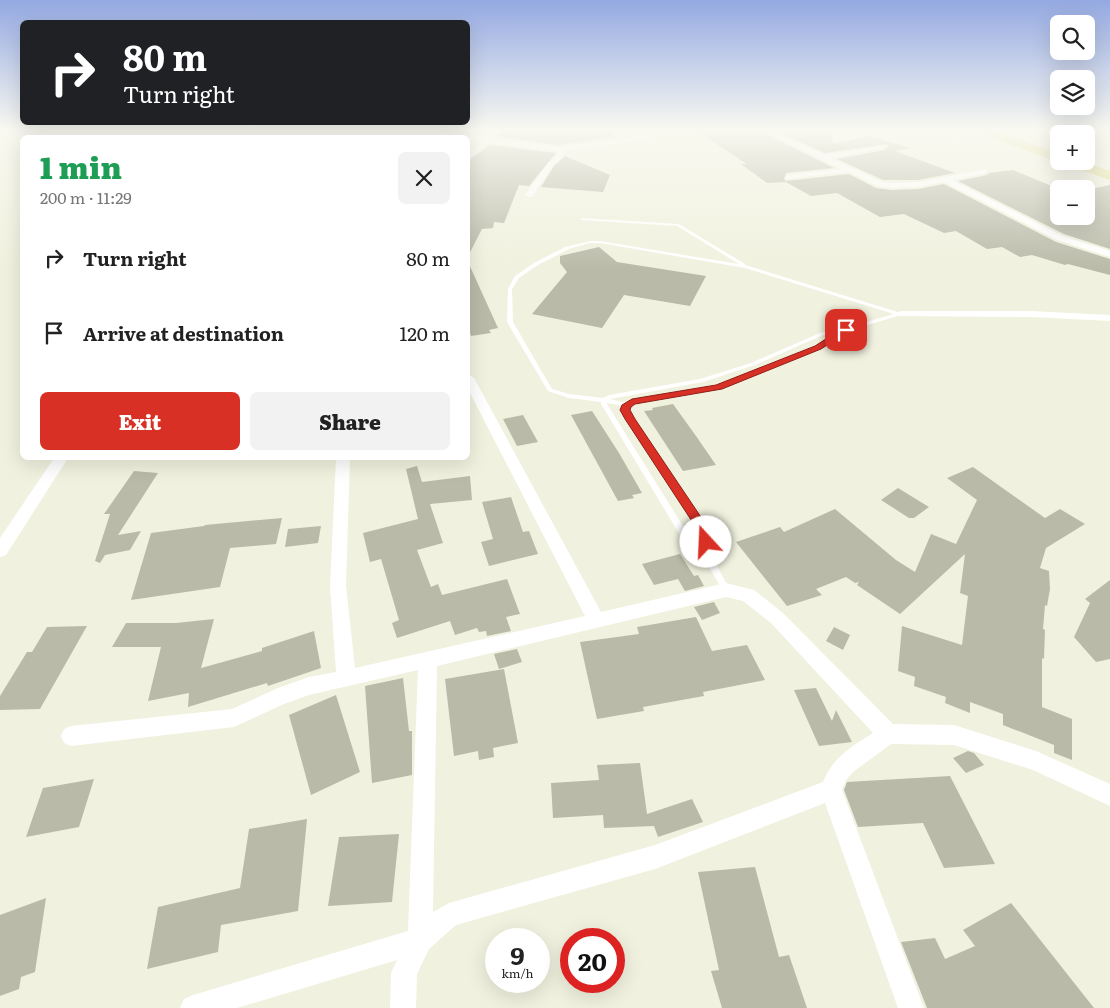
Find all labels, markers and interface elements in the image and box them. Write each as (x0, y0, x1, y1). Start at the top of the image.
map controls (1050, 15, 1095, 225)
button: search (1050, 15, 1095, 60)
text: 80 m (123, 30, 207, 82)
icon: right (40, 40, 105, 105)
button: layers (1050, 70, 1095, 115)
text: Turn right (123, 77, 235, 110)
button: + (1050, 125, 1095, 170)
text: 1 min (40, 144, 122, 188)
button: close (398, 152, 450, 204)
button: − (1050, 180, 1095, 225)
text: 200 m · 11:29 (40, 185, 132, 209)
icon: right (40, 244, 68, 272)
text: Turn right (83, 244, 187, 272)
text: 80 m (406, 244, 450, 272)
pin (825, 309, 867, 351)
icon: arrive (832, 316, 860, 344)
icon: arrive (40, 319, 68, 347)
text: Arrive at destination (83, 319, 284, 347)
text: 120 m (399, 319, 450, 347)
button: Exit (40, 392, 240, 450)
button: Share (250, 392, 450, 450)
position arrow (679, 515, 731, 567)
speed limit sign: 20 (560, 928, 625, 993)
text: 9 (510, 936, 525, 973)
text: km/h (502, 964, 533, 982)

